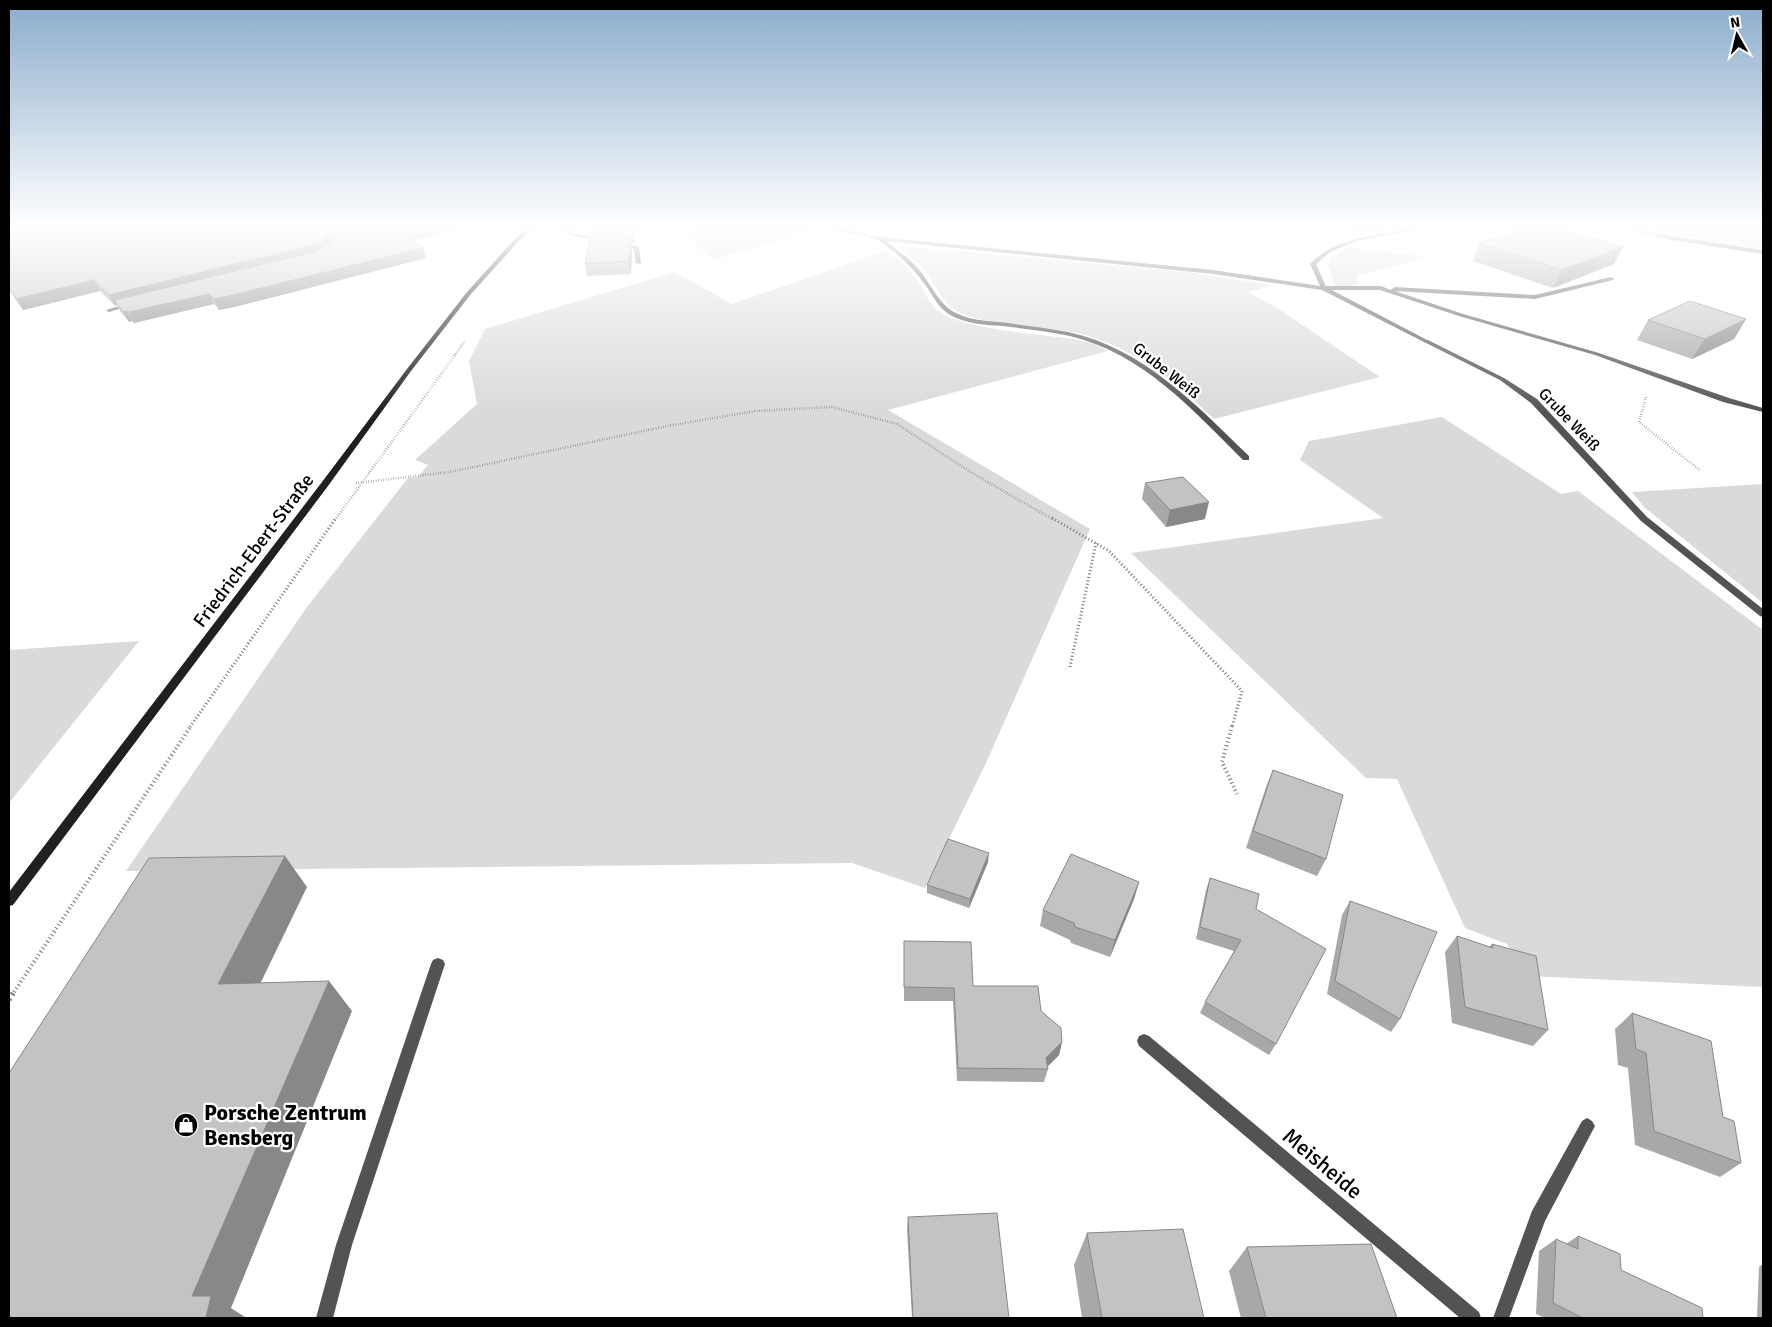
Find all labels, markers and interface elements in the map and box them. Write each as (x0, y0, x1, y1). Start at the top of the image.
north arrow (1712, 10, 1762, 60)
text: N (1729, 14, 1741, 32)
street label: Grube Weiß (1129, 338, 1204, 403)
street label: Grube Weiß (1534, 384, 1604, 455)
street label: Friedrich-Ebert-Straße (188, 469, 319, 632)
place label: Porsche Zentrum Bensberg (204, 1099, 367, 1151)
shop icon: Porsche Zentrum Bensberg (173, 1112, 199, 1138)
street label: Meisheide (1277, 1122, 1368, 1205)

